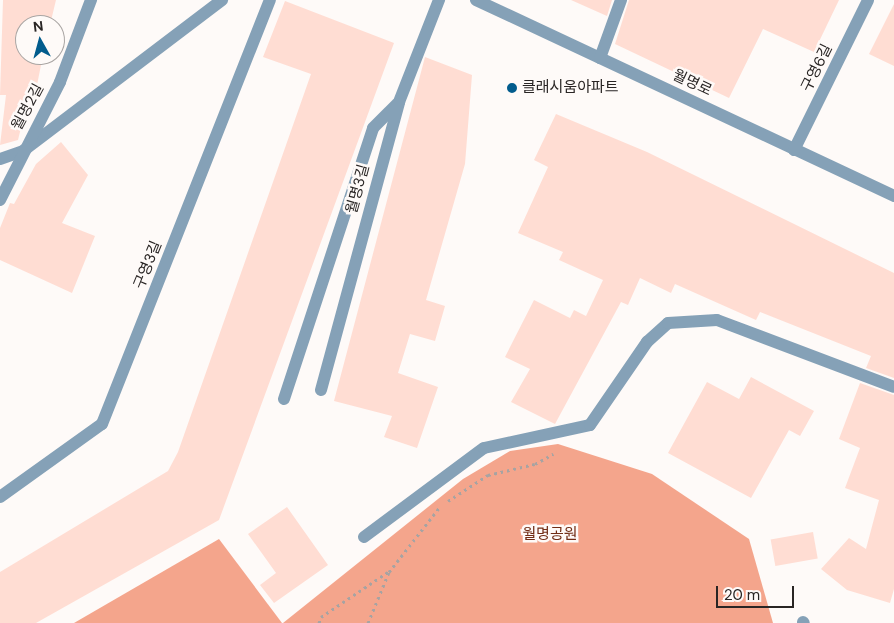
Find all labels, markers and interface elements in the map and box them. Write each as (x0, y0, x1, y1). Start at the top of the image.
north arrow (15, 15, 65, 65)
text: N (32, 17, 44, 36)
street label: 구영6길 (798, 41, 836, 95)
street label: 월명로 (669, 66, 715, 100)
place label: 클래시움아파트 (522, 79, 619, 97)
street label: 월명2길 (8, 81, 48, 133)
marker: 클래시움아파트 (506, 82, 518, 94)
street label: 월명3길 (343, 162, 373, 216)
street label: 구영3길 (130, 238, 166, 292)
park label: 월명공원 (522, 526, 578, 544)
scale bar (719, 576, 796, 608)
text: 20 m (724, 585, 760, 605)

